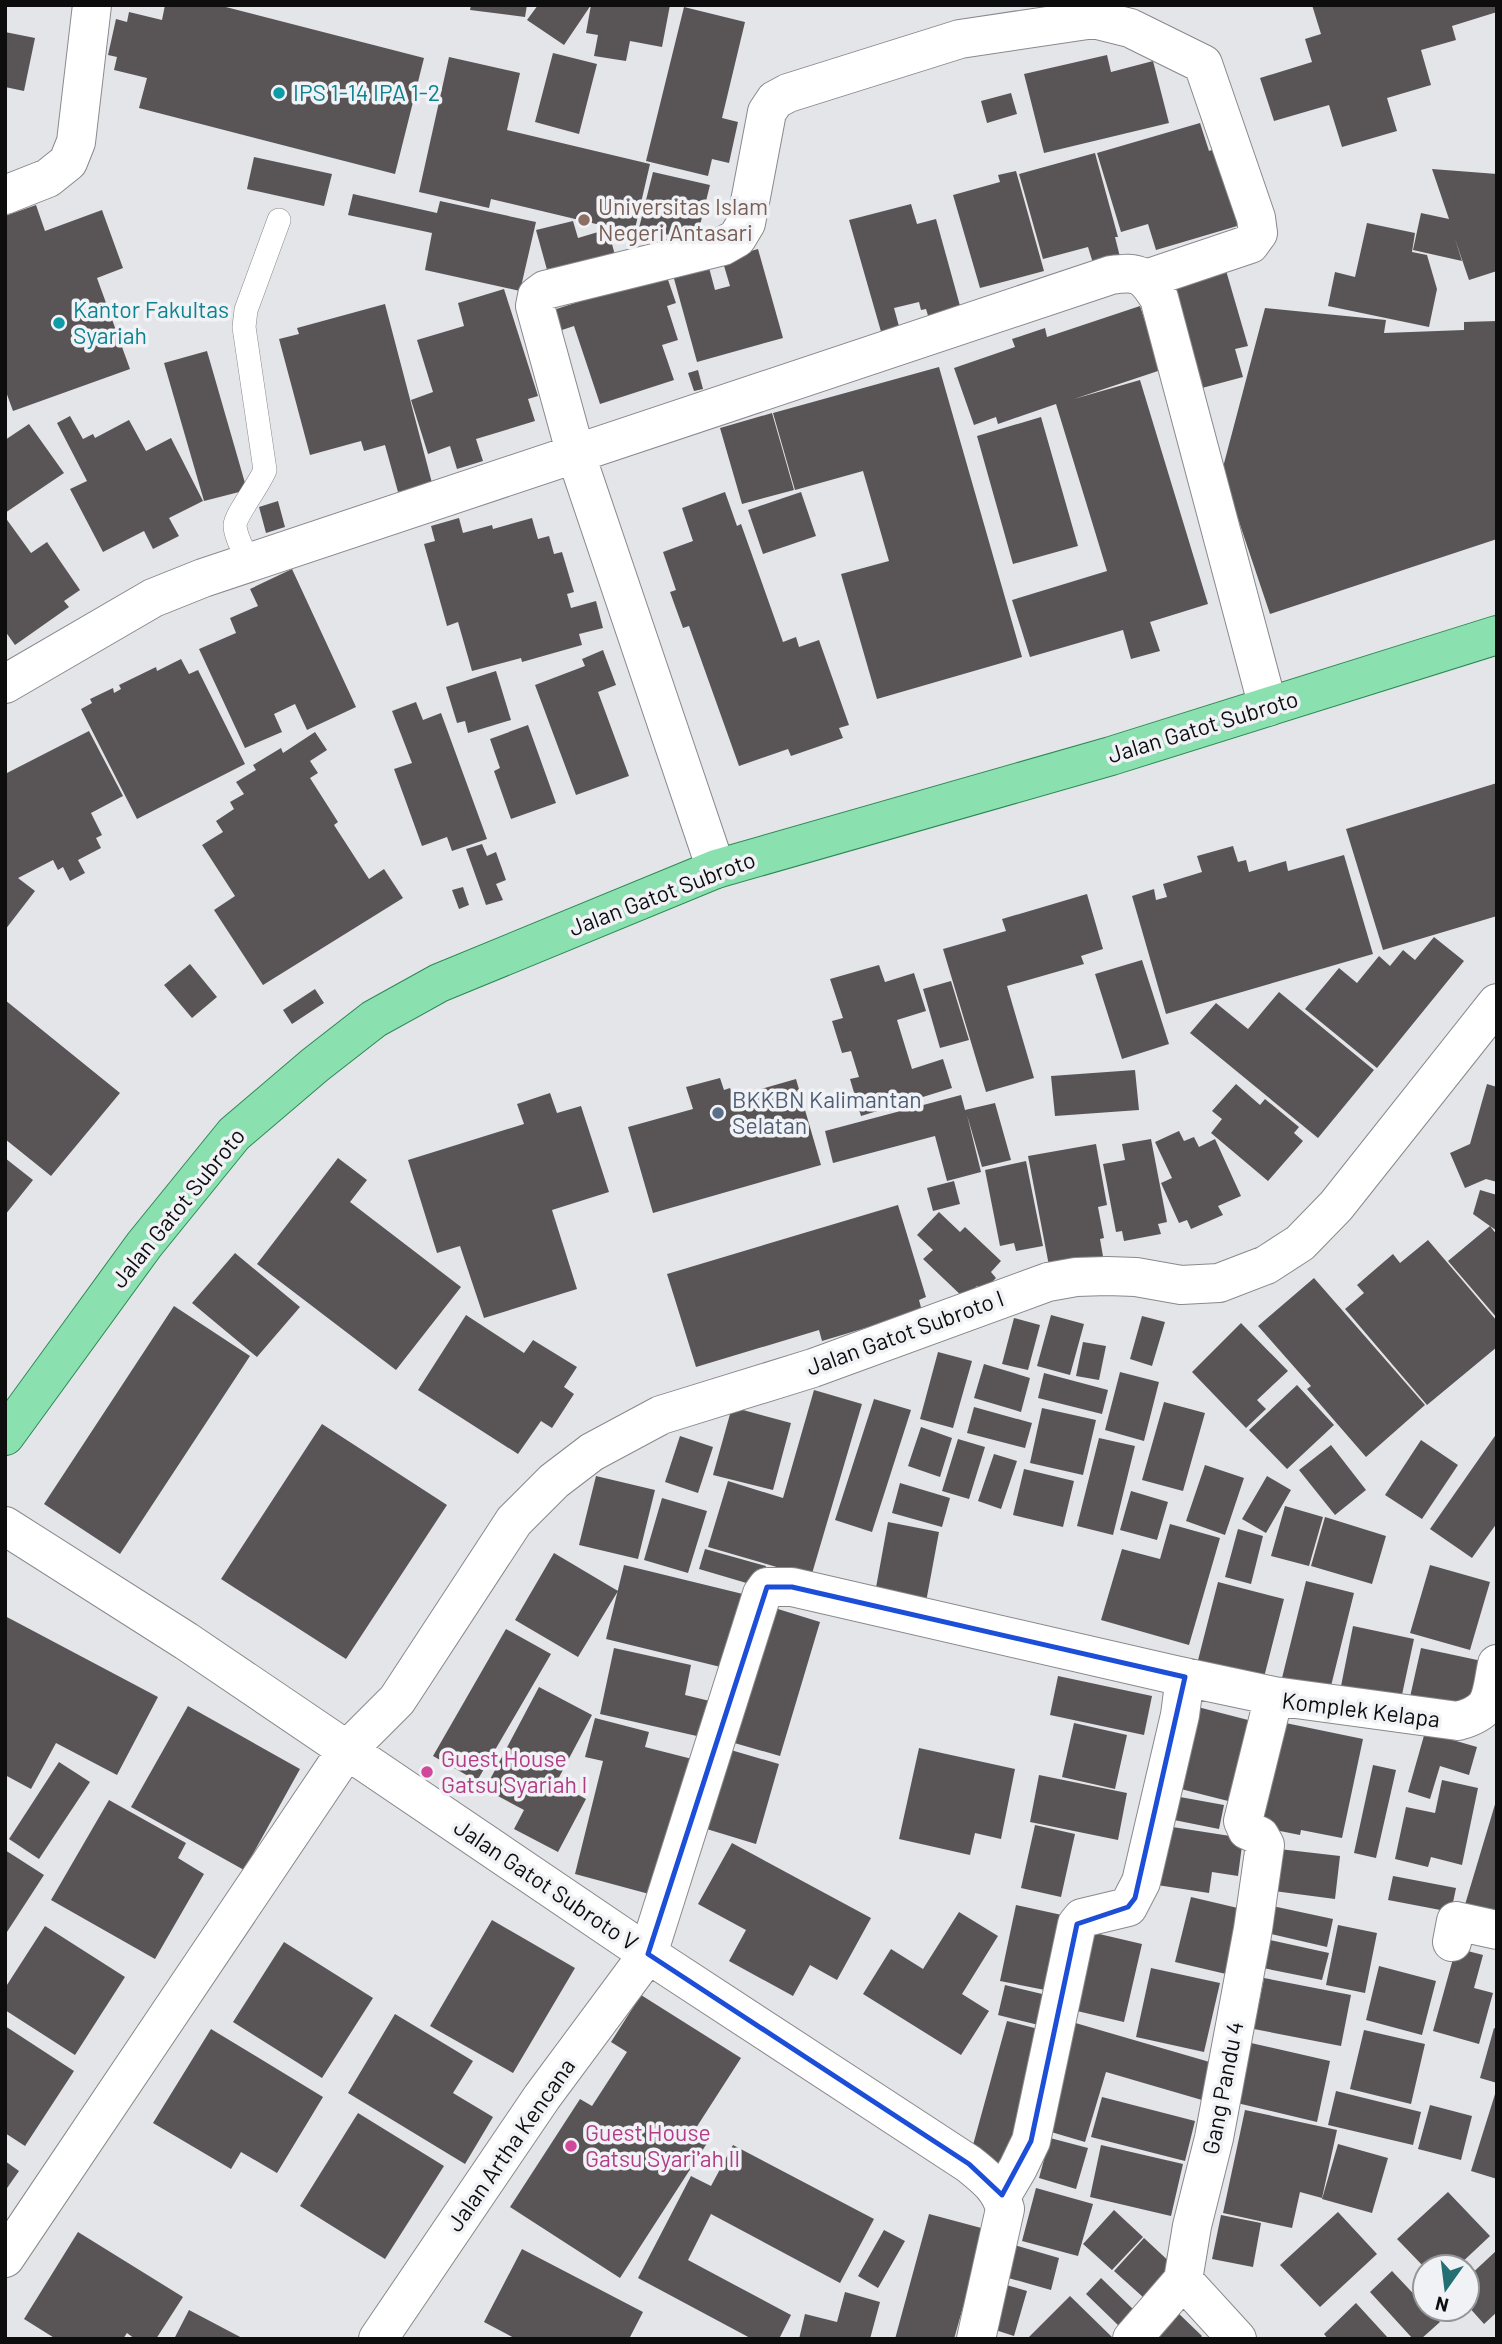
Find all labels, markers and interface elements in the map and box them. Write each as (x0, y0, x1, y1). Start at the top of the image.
place label: IPS 1-14 IPA 1-2 (293, 78, 440, 106)
marker: IPS 1-14 IPA 1-2 (271, 85, 287, 101)
place label: Universitas Islam Negeri Antasari (598, 192, 768, 246)
marker: Universitas Islam Negeri Antasari (576, 212, 592, 228)
place label: Kantor Fakultas Syariah (73, 295, 229, 349)
marker: Kantor Fakultas Syariah (51, 315, 67, 331)
street label: Jalan Gatot Subroto (1104, 684, 1301, 768)
street label: Jalan Gatot Subroto (564, 845, 759, 942)
place label: BKKBN Kalimantan Selatan (732, 1085, 922, 1139)
marker: BKKBN Kalimantan Selatan (710, 1105, 726, 1121)
street label: Jalan Gatot Subroto (104, 1122, 250, 1293)
street label: Jalan Gatot Subroto I (802, 1283, 1007, 1381)
street label: Komplek Kelapa (1280, 1685, 1442, 1733)
place label: Guest House Gatsu Syariah I (441, 1744, 587, 1798)
marker: Guest House Gatsu Syariah I (419, 1764, 435, 1780)
street label: Jalan Gatot Subroto V (449, 1812, 644, 1956)
street label: Gang Pandu 4 (1195, 2019, 1249, 2157)
street label: Jalan Artha Kencana (440, 2052, 580, 2236)
place label: Guest House Gatsu Syari'ah II (585, 2118, 740, 2172)
marker: Guest House Gatsu Syari'ah II (563, 2138, 579, 2154)
north arrow (1411, 2253, 1481, 2323)
text: N (1433, 2292, 1451, 2318)

